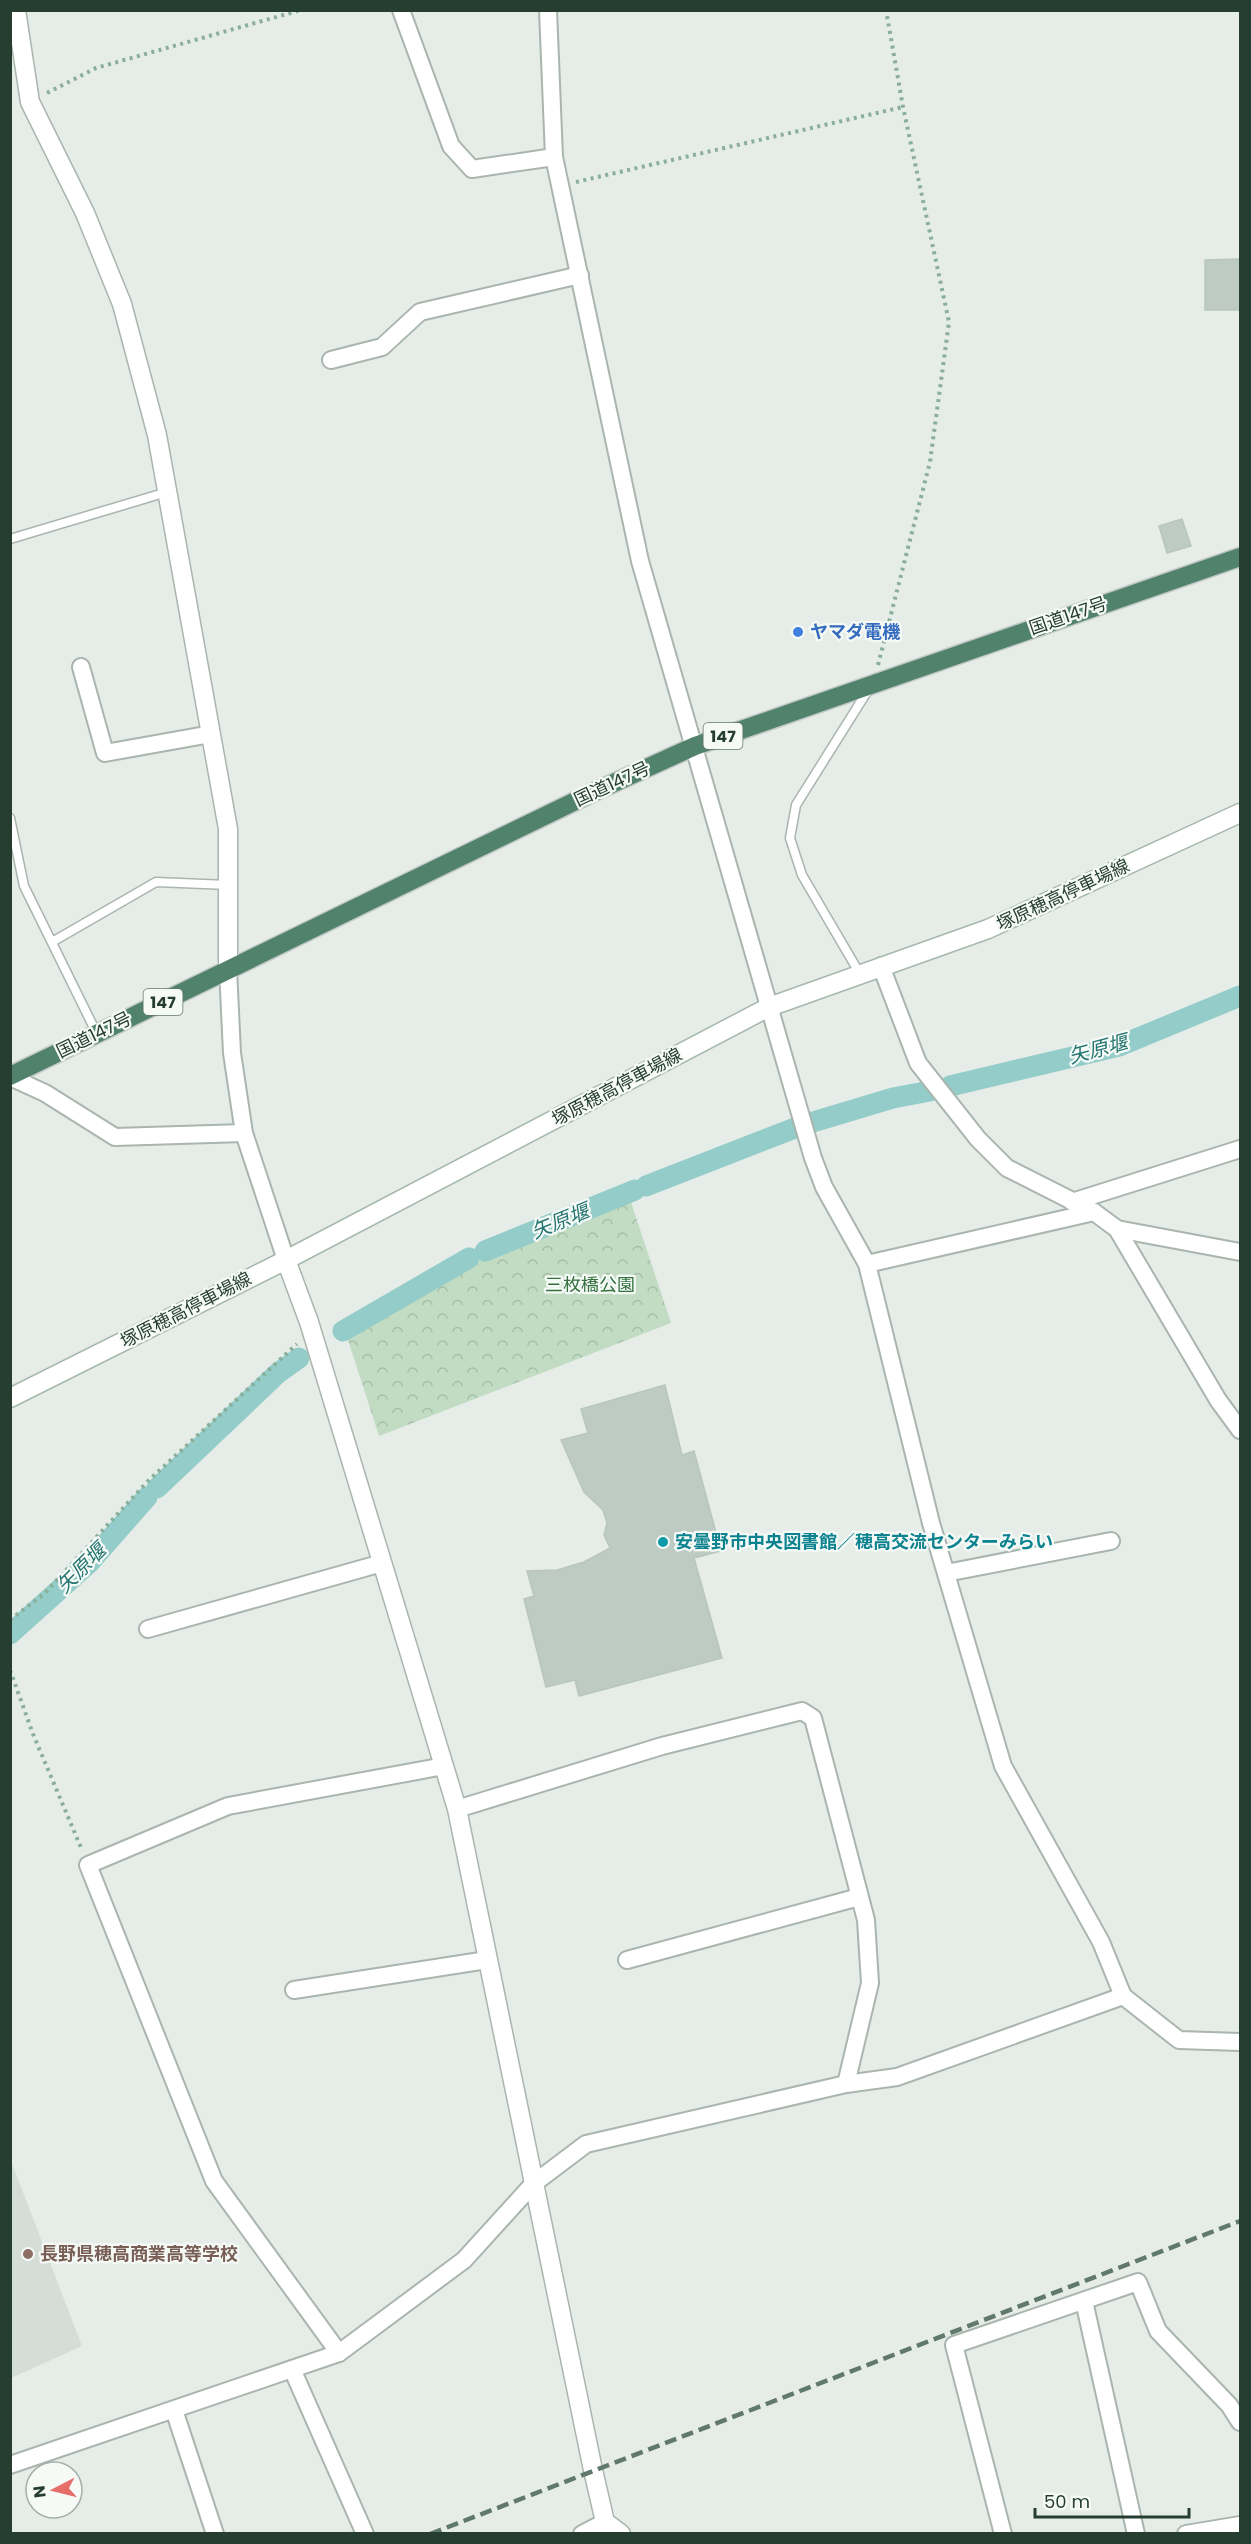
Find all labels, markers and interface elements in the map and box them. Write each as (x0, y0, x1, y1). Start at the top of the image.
street label: 国道147号 (1026, 591, 1110, 641)
place label: ヤマダ電機 (810, 619, 901, 644)
marker: ヤマダ電機 (791, 625, 805, 639)
road number: 147 (704, 723, 742, 749)
street label: 国道147号 (570, 755, 654, 812)
street label: 塚原穂高停車場線 (992, 853, 1133, 936)
road number: 147 (144, 989, 182, 1015)
street label: 国道147号 (52, 1006, 136, 1064)
water label: 矢原堰 (1065, 1027, 1134, 1070)
street label: 塚原穂高停車場線 (547, 1042, 686, 1131)
water label: 矢原堰 (527, 1195, 597, 1245)
street label: 塚原穂高停車場線 (116, 1266, 256, 1353)
park label: 三枚橋公園 (545, 1272, 635, 1297)
place label: 安曇野市中央図書館／穂高交流センターみらい (675, 1529, 1053, 1554)
water label: 矢原堰 (50, 1534, 115, 1599)
marker: 安曇野市中央図書館／穂高交流センターみらい (656, 1535, 670, 1549)
place label: 長野県穂高商業高等学校 (40, 2241, 238, 2266)
marker: 長野県穂高商業高等学校 (21, 2247, 35, 2261)
north arrow (24, 2460, 84, 2520)
scale bar (1035, 2481, 1190, 2519)
text: N (27, 2484, 52, 2499)
text: 50 m (1044, 2489, 1090, 2514)

